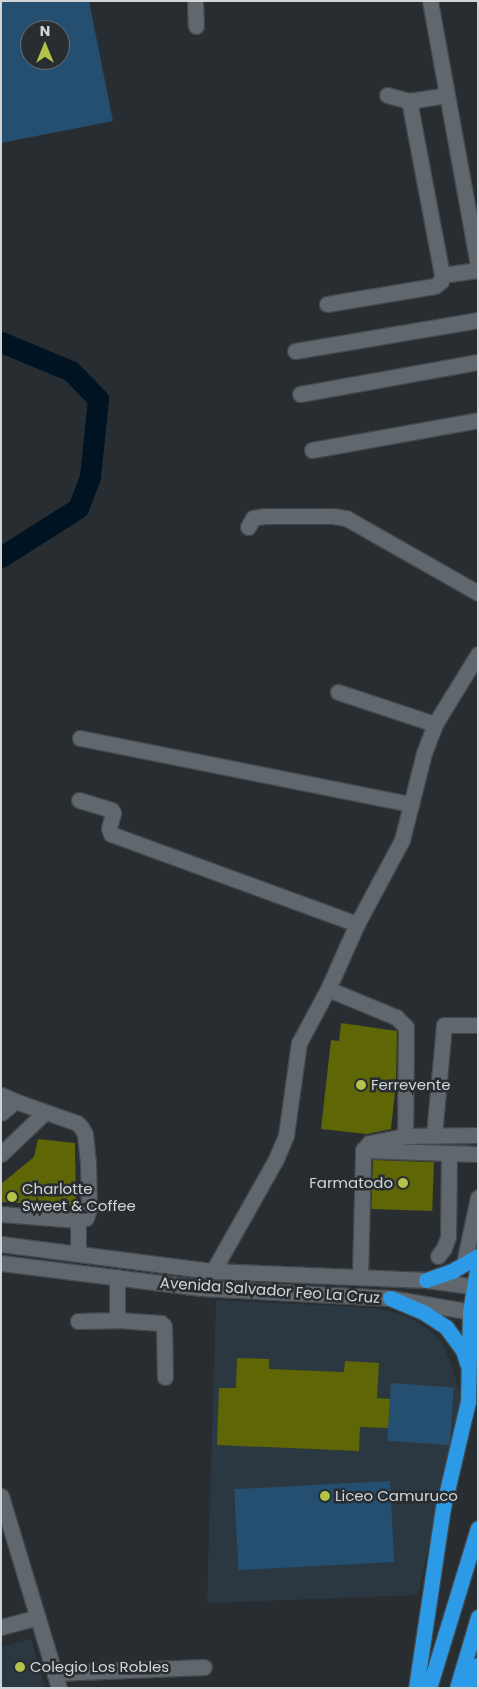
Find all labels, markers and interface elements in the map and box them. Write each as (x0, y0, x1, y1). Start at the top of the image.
north arrow (20, 20, 70, 70)
text: N (40, 21, 50, 41)
place label: Ferrevente (371, 1076, 450, 1094)
marker: Ferrevente (355, 1079, 367, 1091)
place label: Farmatodo (309, 1174, 393, 1192)
marker: Farmatodo (397, 1177, 409, 1189)
place label: Charlotte Sweet & Coffee (22, 1179, 136, 1214)
marker: Charlotte Sweet & Coffee (6, 1191, 18, 1203)
street label: Avenida Salvador Feo La Cruz (159, 1273, 381, 1307)
place label: Liceo Camuruco (335, 1487, 458, 1505)
marker: Liceo Camuruco (319, 1490, 331, 1502)
place label: Colegio Los Robles (30, 1658, 169, 1676)
marker: Colegio Los Robles (14, 1661, 26, 1673)

